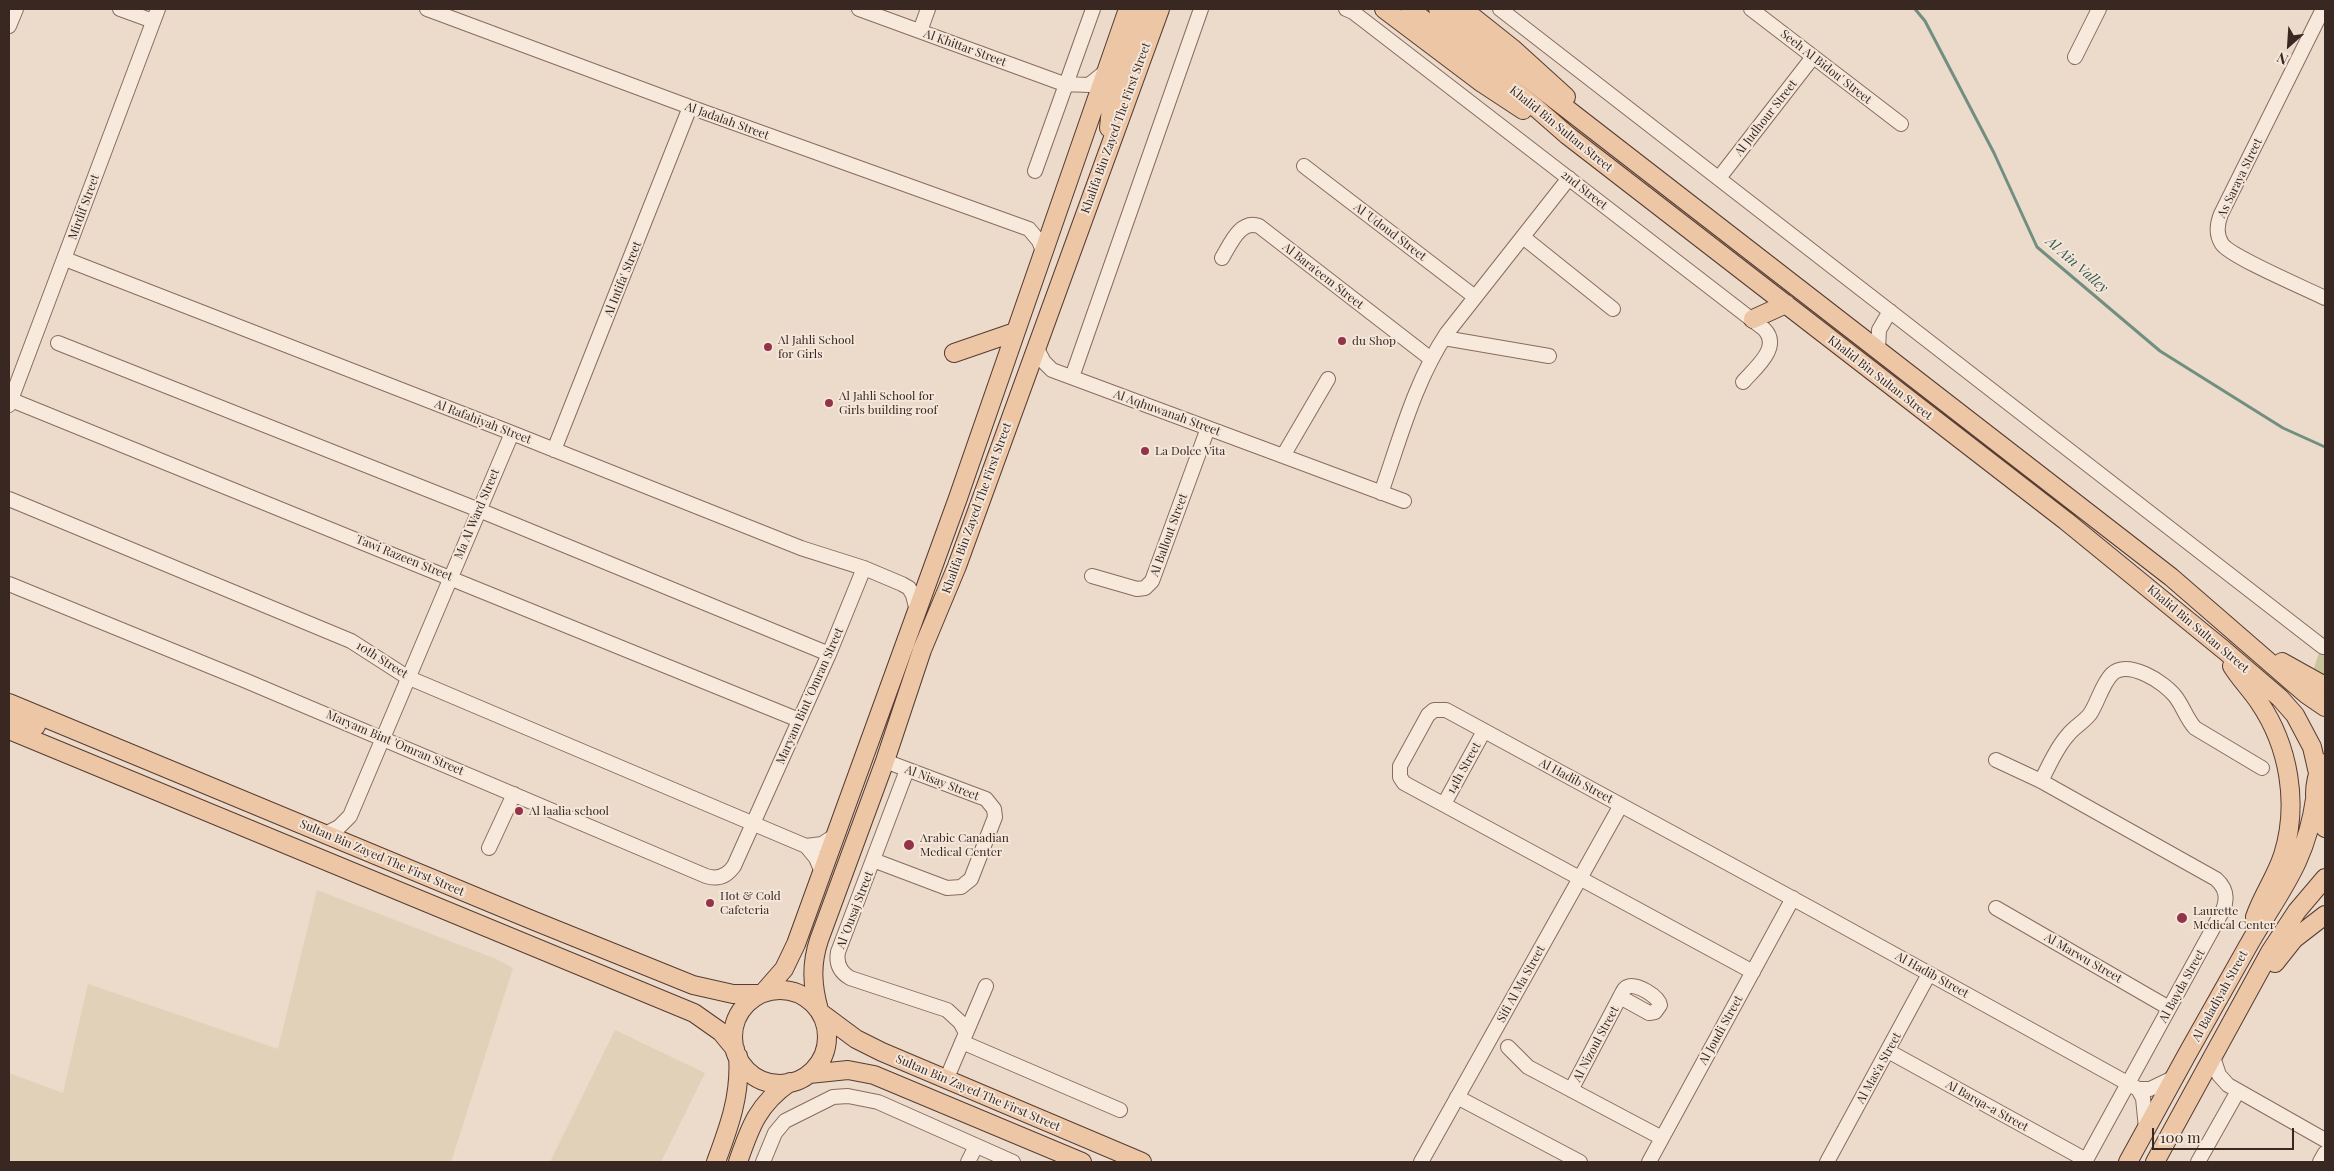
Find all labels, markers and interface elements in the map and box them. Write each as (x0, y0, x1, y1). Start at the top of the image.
north arrow (2264, 20, 2314, 70)
street label: Al Khittar Street (922, 26, 1008, 70)
street label: Seeh Al Bidou' Street (1778, 27, 1874, 107)
street label: Khalifa Bin Zayed The First Street (1078, 41, 1154, 215)
text: N (2274, 48, 2291, 70)
street label: Al Judhour Street (1732, 77, 1800, 159)
street label: Khalid Bin Sultan Street (1507, 83, 1615, 175)
street label: Al Jadalah Street (683, 99, 771, 143)
street label: As Saraya Street (2215, 136, 2265, 220)
street label: 2nd Street (1558, 167, 1610, 213)
street label: Mirdif Street (65, 172, 103, 242)
street label: Al 'Udoud Street (1351, 200, 1429, 264)
water label: Al Ain Valley (2042, 233, 2112, 297)
street label: Al Intifa' Street (601, 239, 645, 319)
street label: Al Bara'eem Street (1280, 240, 1366, 312)
place label: Al Jahli School for Girls (778, 333, 854, 361)
street label: Khalid Bin Sultan Street (1825, 333, 1935, 423)
place label: du Shop (1352, 334, 1396, 348)
marker: du Shop (1336, 335, 1348, 347)
marker: Al Jahli School for Girls (762, 341, 774, 353)
street label: Al Aqhuwanah Street (1112, 387, 1222, 439)
place label: Al Jahli School for Girls building roof (839, 389, 937, 417)
street label: Al Rafahiyah Street (433, 397, 533, 447)
marker: Al Jahli School for Girls building roof (823, 397, 835, 409)
street label: Khalifa Bin Zayed The First Street (939, 421, 1015, 595)
place label: La Dolce Vita (1155, 444, 1225, 458)
marker: La Dolce Vita (1139, 445, 1151, 457)
street label: Ma Al Ward Street (451, 467, 503, 561)
street label: Al Ballout Street (1147, 492, 1191, 578)
street label: Tawi Razeen Street (354, 532, 454, 584)
street label: Khalid Bin Sultan Street (2144, 582, 2252, 676)
street label: Maryam Bint 'Omran Street (773, 625, 847, 767)
street label: 10th Street (354, 638, 410, 682)
street label: Maryam Bint 'Omran Street (324, 707, 466, 779)
street label: 14th Street (1444, 740, 1484, 796)
street label: Al Hadib Street (1537, 756, 1615, 806)
street label: Al Nisay Street (903, 762, 981, 804)
place label: Al laalia school (529, 804, 609, 818)
marker: Al laalia school (513, 805, 525, 817)
street label: Sultan Bin Zayed The First Street (298, 817, 466, 899)
place label: Arabic Canadian Medical Center (920, 831, 1009, 859)
marker: Arabic Canadian Medical Center (902, 838, 916, 852)
street label: Al 'Ousaj Street (834, 869, 876, 951)
place label: Hot & Cold Cafeteria (720, 889, 781, 917)
marker: Hot & Cold Cafeteria (704, 897, 716, 909)
place label: Laurette Medical Center (2193, 904, 2275, 932)
marker: Laurette Medical Center (2175, 911, 2189, 925)
street label: Al Marwu Street (2042, 930, 2124, 986)
street label: Sifi Al Ma Street (1494, 943, 1548, 1025)
street label: Al Bayda Street (2156, 947, 2208, 1025)
street label: Al Baladiyah Street (2189, 948, 2251, 1044)
street label: Al Hadib Street (1893, 949, 1971, 1001)
street label: Al Joudi Street (1696, 993, 1746, 1067)
street label: Al Nizoul Street (1570, 1004, 1622, 1084)
street label: Al Mas'a Street (1854, 1030, 1904, 1106)
street label: Sultan Bin Zayed The First Street (894, 1052, 1062, 1134)
street label: Al Barqa-a Street (1943, 1077, 2031, 1135)
scale bar (2154, 1118, 2296, 1150)
text: 100 m (2160, 1127, 2201, 1147)

